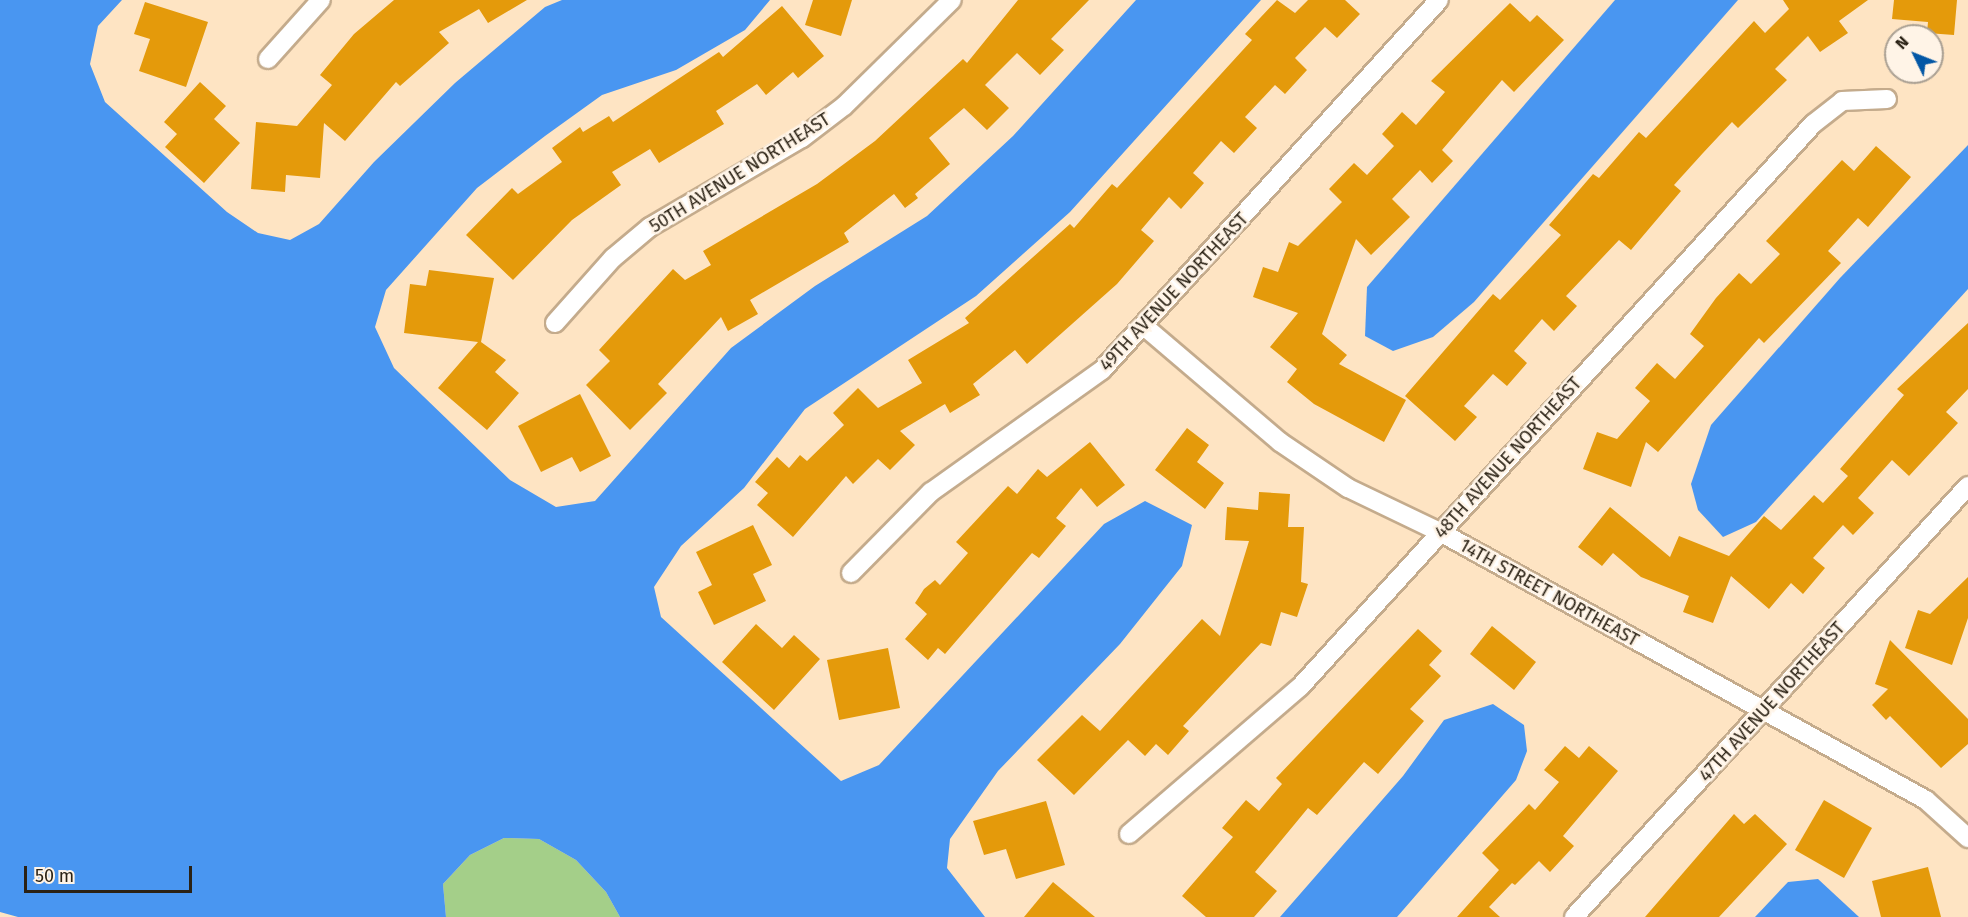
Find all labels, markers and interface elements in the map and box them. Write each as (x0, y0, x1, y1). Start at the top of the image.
north arrow (1884, 24, 1944, 84)
text: N (1891, 32, 1912, 53)
street label: 50TH AVENUE NORTHEAST (646, 109, 834, 237)
street label: 49TH AVENUE NORTHEAST (1095, 208, 1253, 376)
street label: 48TH AVENUE NORTHEAST (1430, 373, 1586, 543)
street label: 14TH STREET NORTHEAST (1456, 535, 1642, 651)
street label: 47TH AVENUE NORTHEAST (1695, 618, 1849, 786)
scale bar (27, 854, 195, 892)
text: 50 m (35, 865, 74, 887)

